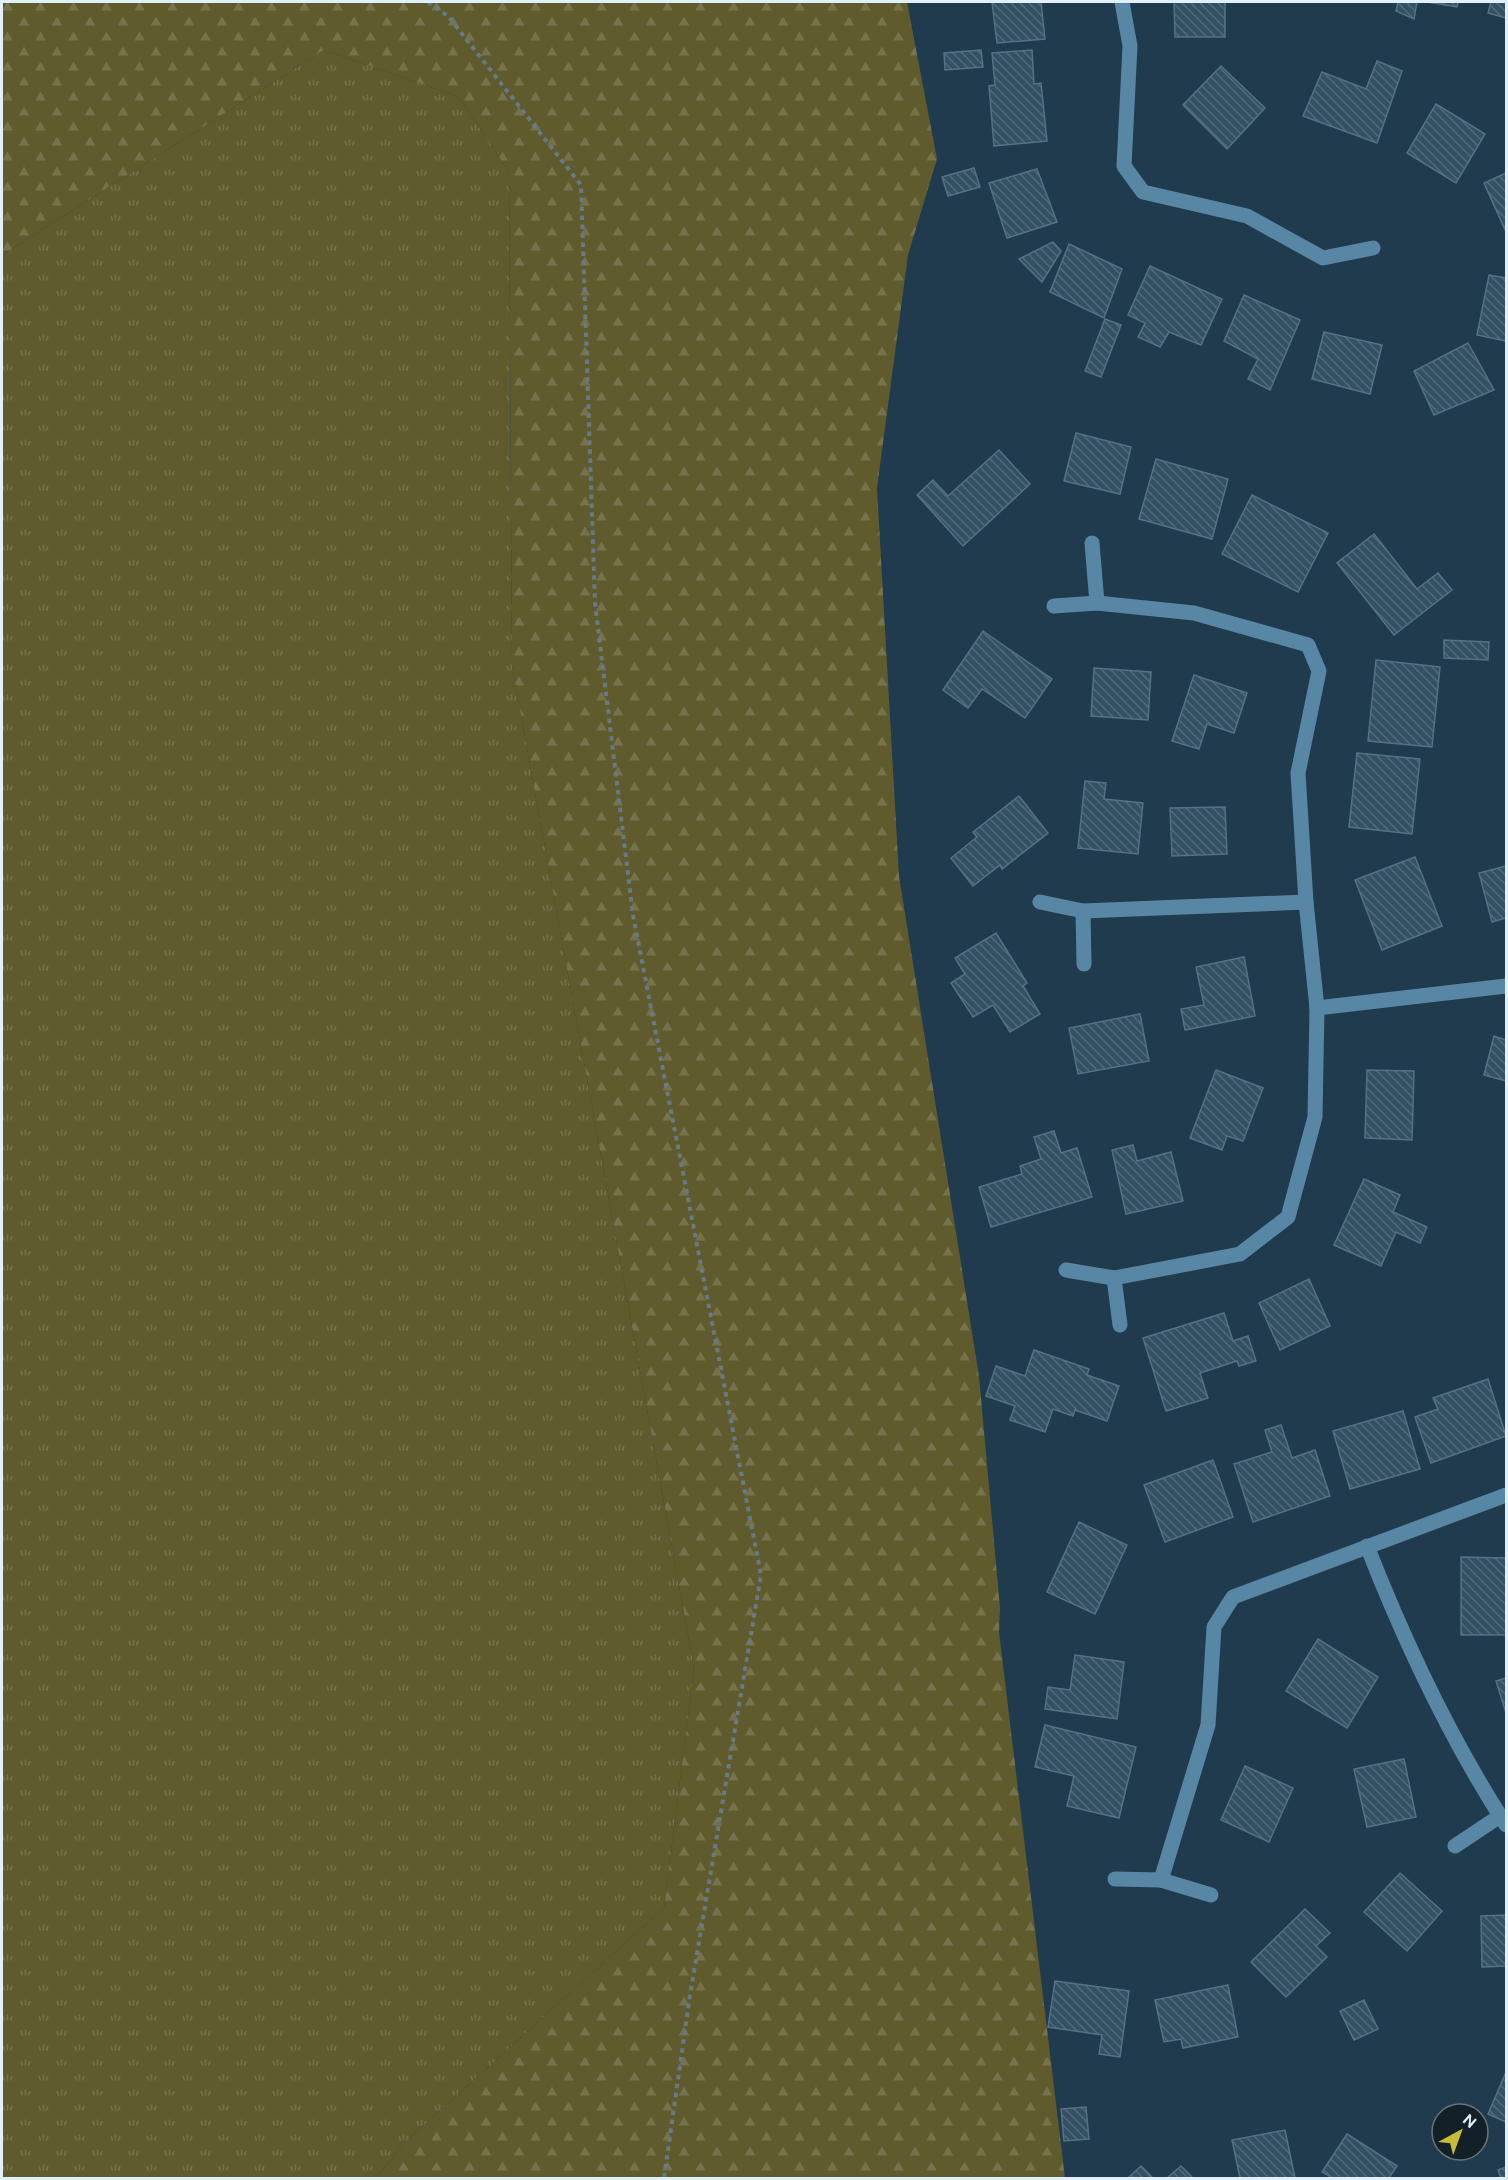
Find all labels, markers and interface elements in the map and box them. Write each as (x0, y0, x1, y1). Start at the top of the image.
north arrow (1430, 2102, 1490, 2162)
text: N (1459, 2110, 1480, 2131)

